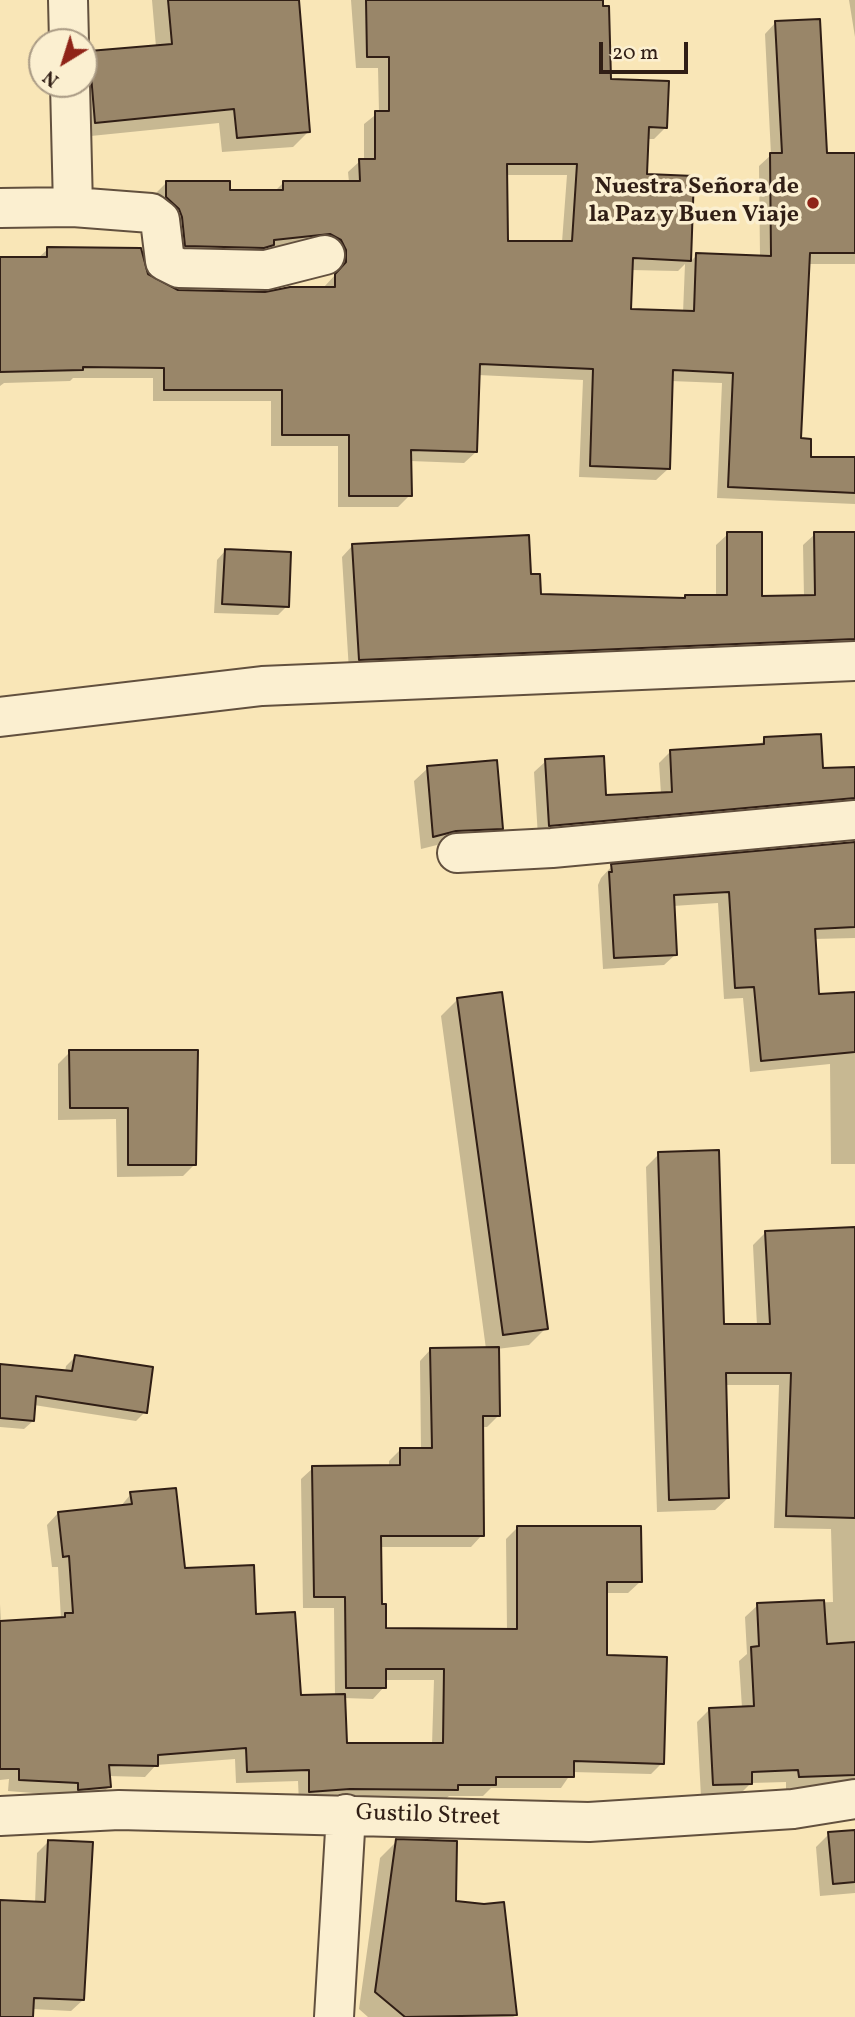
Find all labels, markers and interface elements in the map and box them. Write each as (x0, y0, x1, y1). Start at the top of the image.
north arrow (28, 28, 98, 98)
scale bar (603, 28, 692, 72)
text: 20 m (612, 39, 658, 68)
text: N (38, 63, 65, 92)
place label: Nuestra Señora de la Paz y Buen Viaje (589, 175, 799, 231)
marker: Nuestra Señora de la Paz y Buen Viaje (805, 195, 821, 211)
street label: Gustilo Street (355, 1800, 501, 1834)

